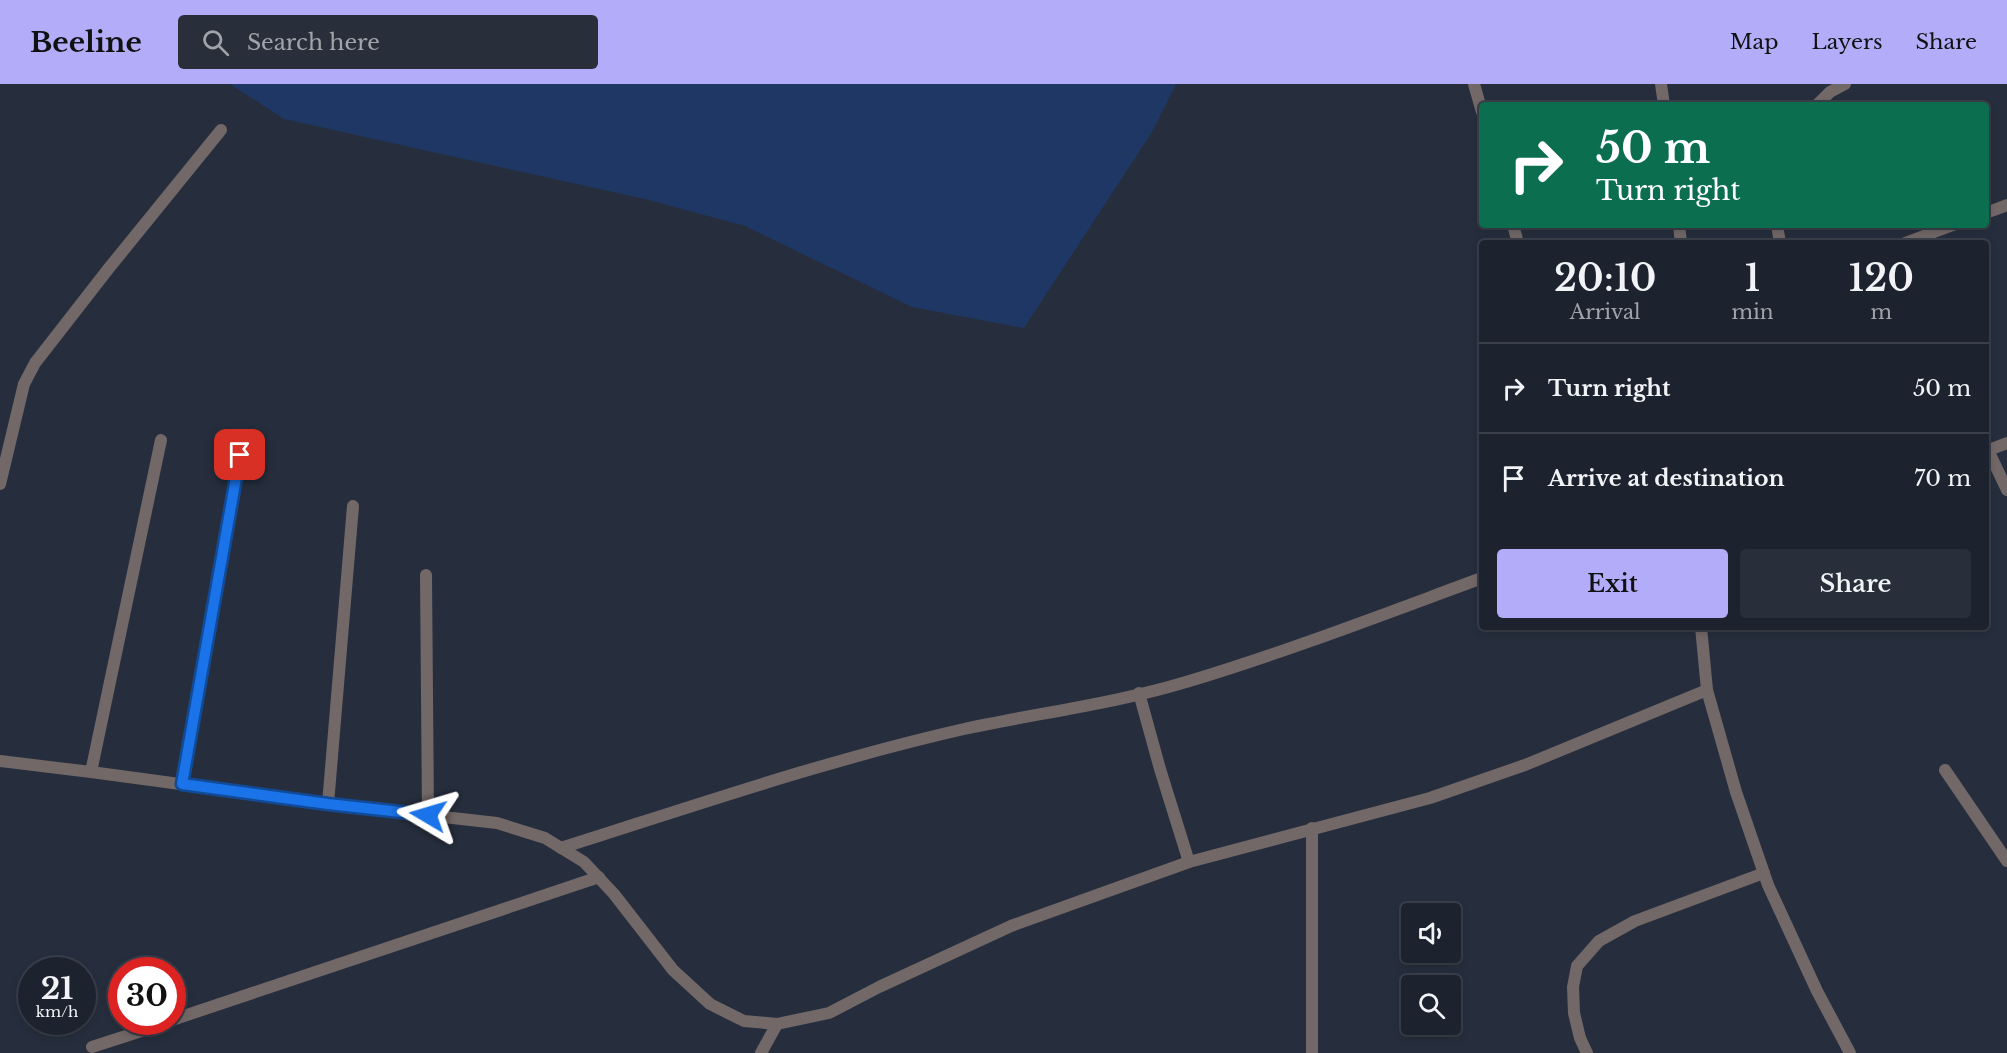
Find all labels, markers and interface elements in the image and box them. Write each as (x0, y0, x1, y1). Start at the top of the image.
search box (178, 15, 598, 69)
text: Beeline (30, 25, 142, 60)
icon: search (199, 26, 232, 59)
text: Search here (247, 29, 380, 56)
text: Map (1730, 29, 1779, 55)
text: Layers (1812, 29, 1883, 55)
text: Share (1916, 29, 1977, 55)
text: 50 m (1596, 122, 1710, 174)
icon: right (1497, 126, 1575, 204)
text: Turn right (1596, 174, 1740, 207)
text: 20:10 (1554, 256, 1656, 301)
text: 1 (1745, 256, 1760, 301)
text: 120 (1848, 256, 1914, 301)
text: Arrival (1570, 300, 1641, 324)
text: min (1731, 300, 1774, 324)
text: m (1871, 300, 1892, 324)
icon: right (1497, 372, 1530, 405)
text: Turn right (1548, 375, 1670, 402)
text: 50 m (1913, 375, 1971, 402)
pin (214, 429, 265, 480)
icon: arrive (223, 438, 256, 471)
icon: arrive (1497, 462, 1530, 495)
text: Arrive at destination (1548, 465, 1785, 492)
text: 70 m (1914, 465, 1971, 492)
button: Exit (1497, 549, 1728, 618)
button: Share (1740, 549, 1971, 618)
position arrow (396, 783, 460, 847)
map controls (1401, 903, 1461, 1035)
button: sound (1401, 903, 1461, 963)
speed limit sign: 30 (108, 957, 186, 1035)
text: 21 (41, 970, 73, 1007)
button: search (1401, 975, 1461, 1035)
text: km/h (36, 1002, 78, 1021)

